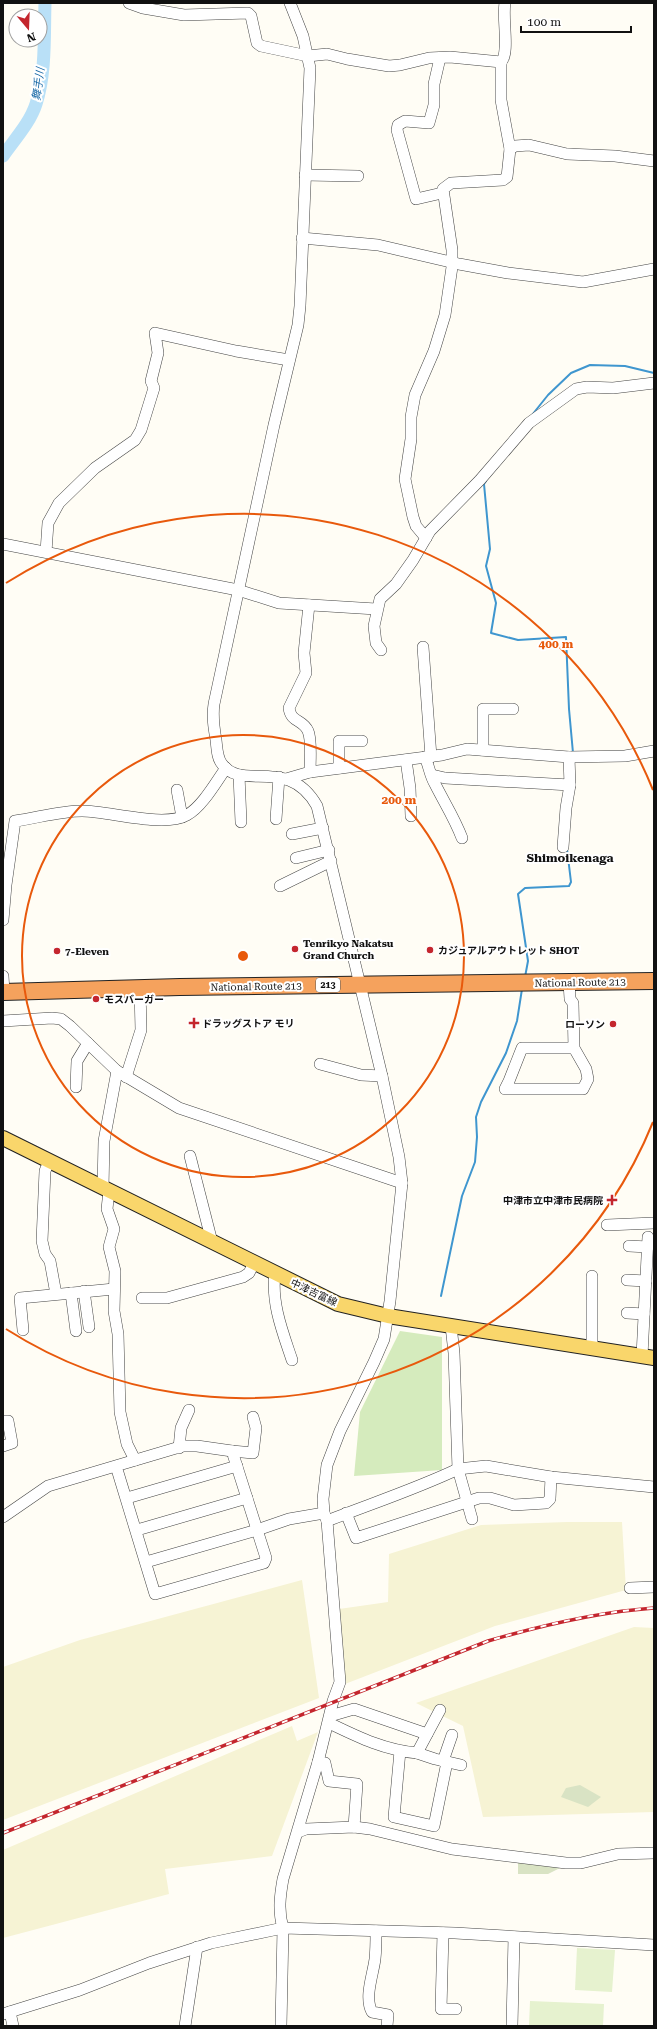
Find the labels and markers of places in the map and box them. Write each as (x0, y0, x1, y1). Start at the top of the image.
place label: Tenrikyo Nakatsu Grand Church (303, 938, 394, 961)
marker: Tenrikyo Nakatsu Grand Church (290, 944, 300, 954)
marker: カジュアルアウトレット SHOT (425, 945, 435, 955)
place label: カジュアルアウトレット SHOT (438, 945, 579, 956)
marker: 7-Eleven (52, 946, 62, 956)
place label: 7-Eleven (65, 946, 109, 957)
centre of rings (236, 949, 250, 963)
marker: モスバーガー (91, 994, 101, 1004)
place label: モスバーガー (104, 994, 164, 1005)
marker: ドラッグストア モリ (189, 1018, 199, 1028)
place label: ドラッグストア モリ (202, 1018, 295, 1029)
place label: ローソン (565, 1019, 605, 1030)
marker: ローソン (608, 1019, 618, 1029)
marker: 中津市立中津市民病院 (606, 1194, 618, 1206)
place label: 中津市立中津市民病院 (503, 1195, 603, 1206)

